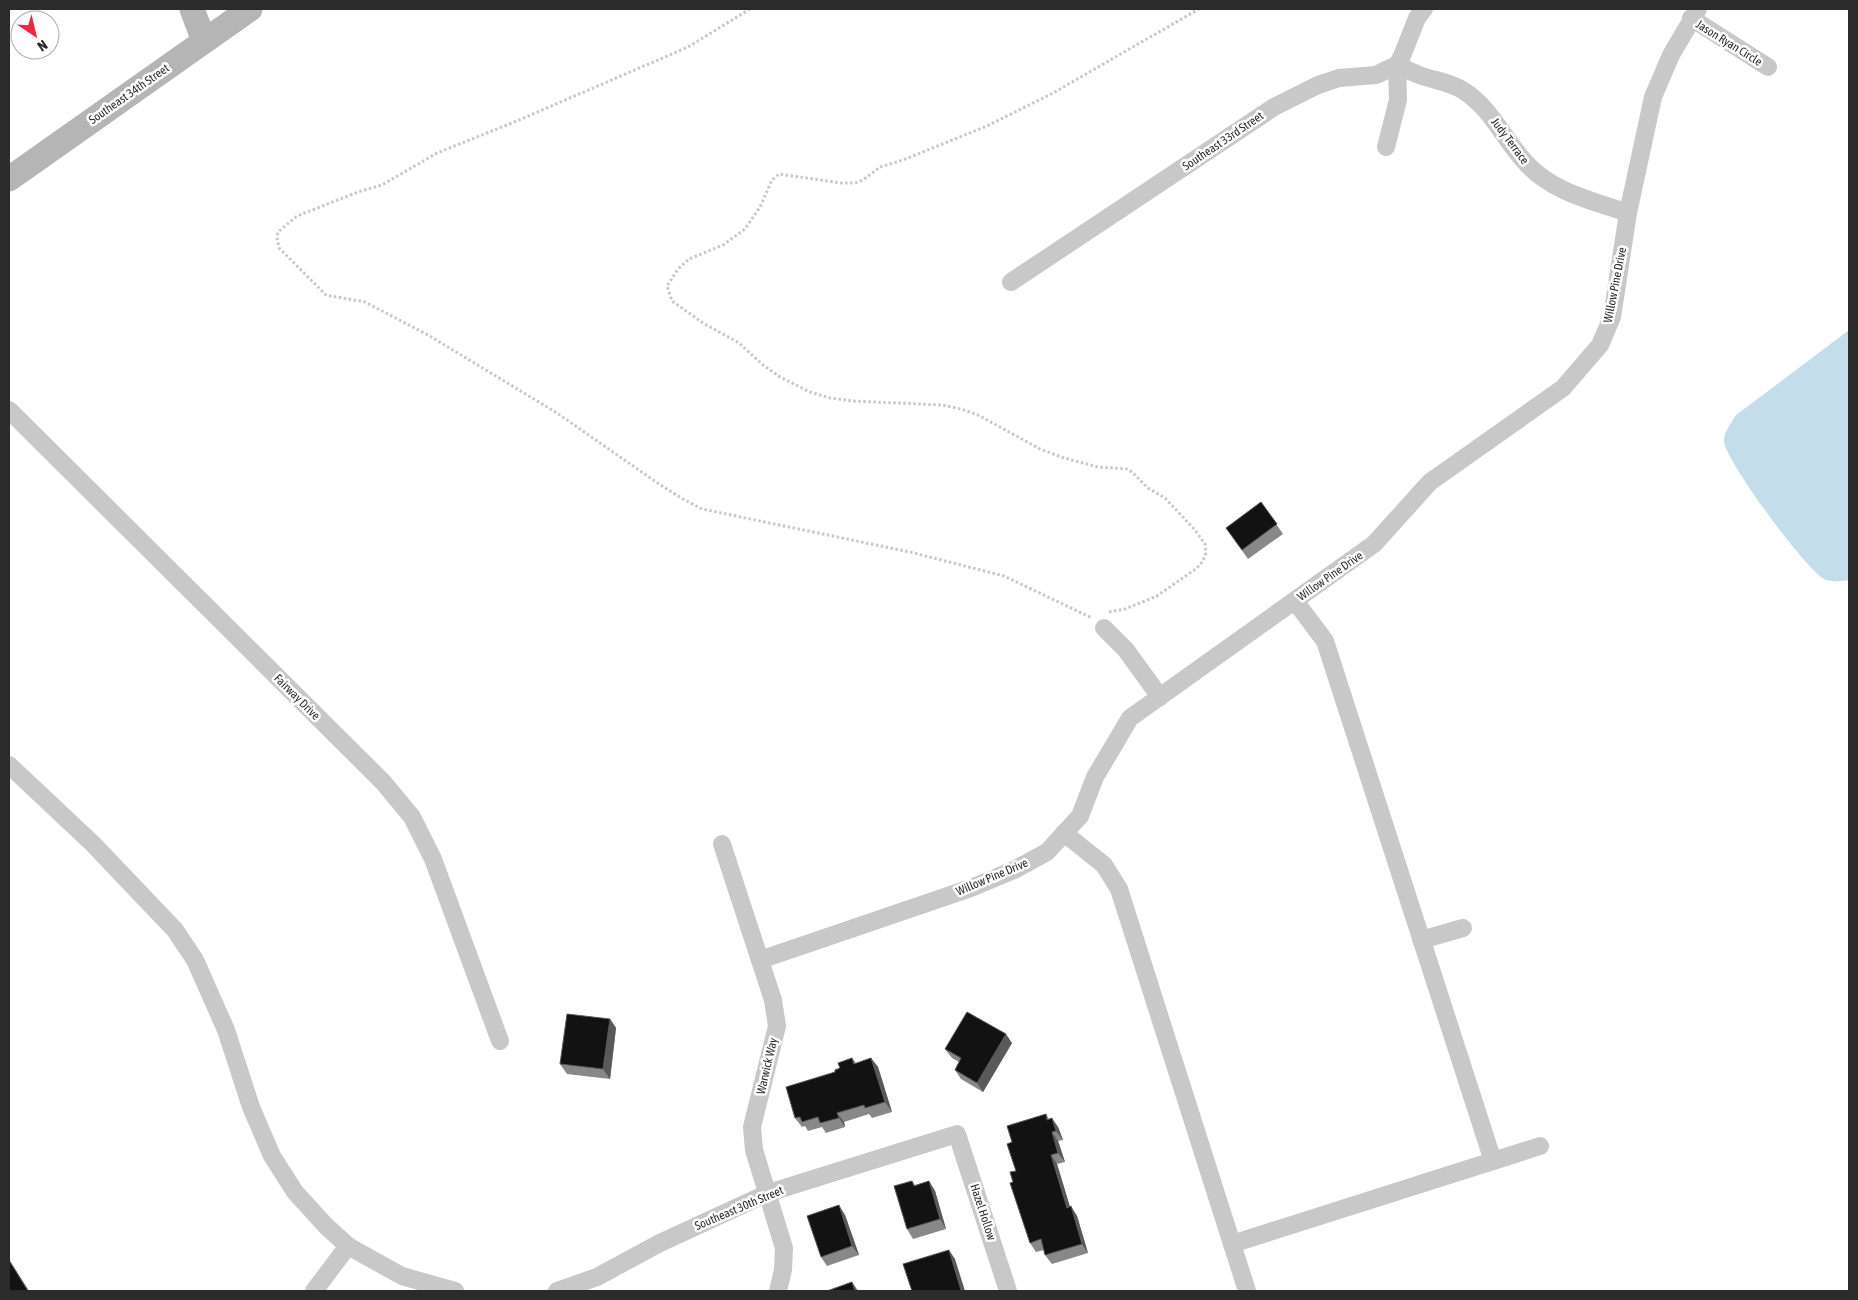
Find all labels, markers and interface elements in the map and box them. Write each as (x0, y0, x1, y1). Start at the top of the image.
north arrow (10, 10, 60, 60)
street label: Jason Ryan Circle (1693, 17, 1765, 69)
text: N (34, 37, 50, 55)
street label: Southeast 34th Street (86, 61, 172, 127)
street label: Southeast 33rd Street (1180, 108, 1267, 173)
street label: Judy Terrace (1488, 115, 1532, 167)
street label: Willow Pine Drive (1601, 246, 1629, 324)
street label: Willow Pine Drive (1295, 548, 1365, 604)
street label: Fairway Drive (271, 671, 323, 723)
street label: Willow Pine Drive (954, 856, 1030, 898)
street label: Warwick Way (754, 1036, 780, 1096)
street label: Hazel Hollow (967, 1182, 999, 1242)
street label: Southeast 30th Street (693, 1183, 786, 1233)

